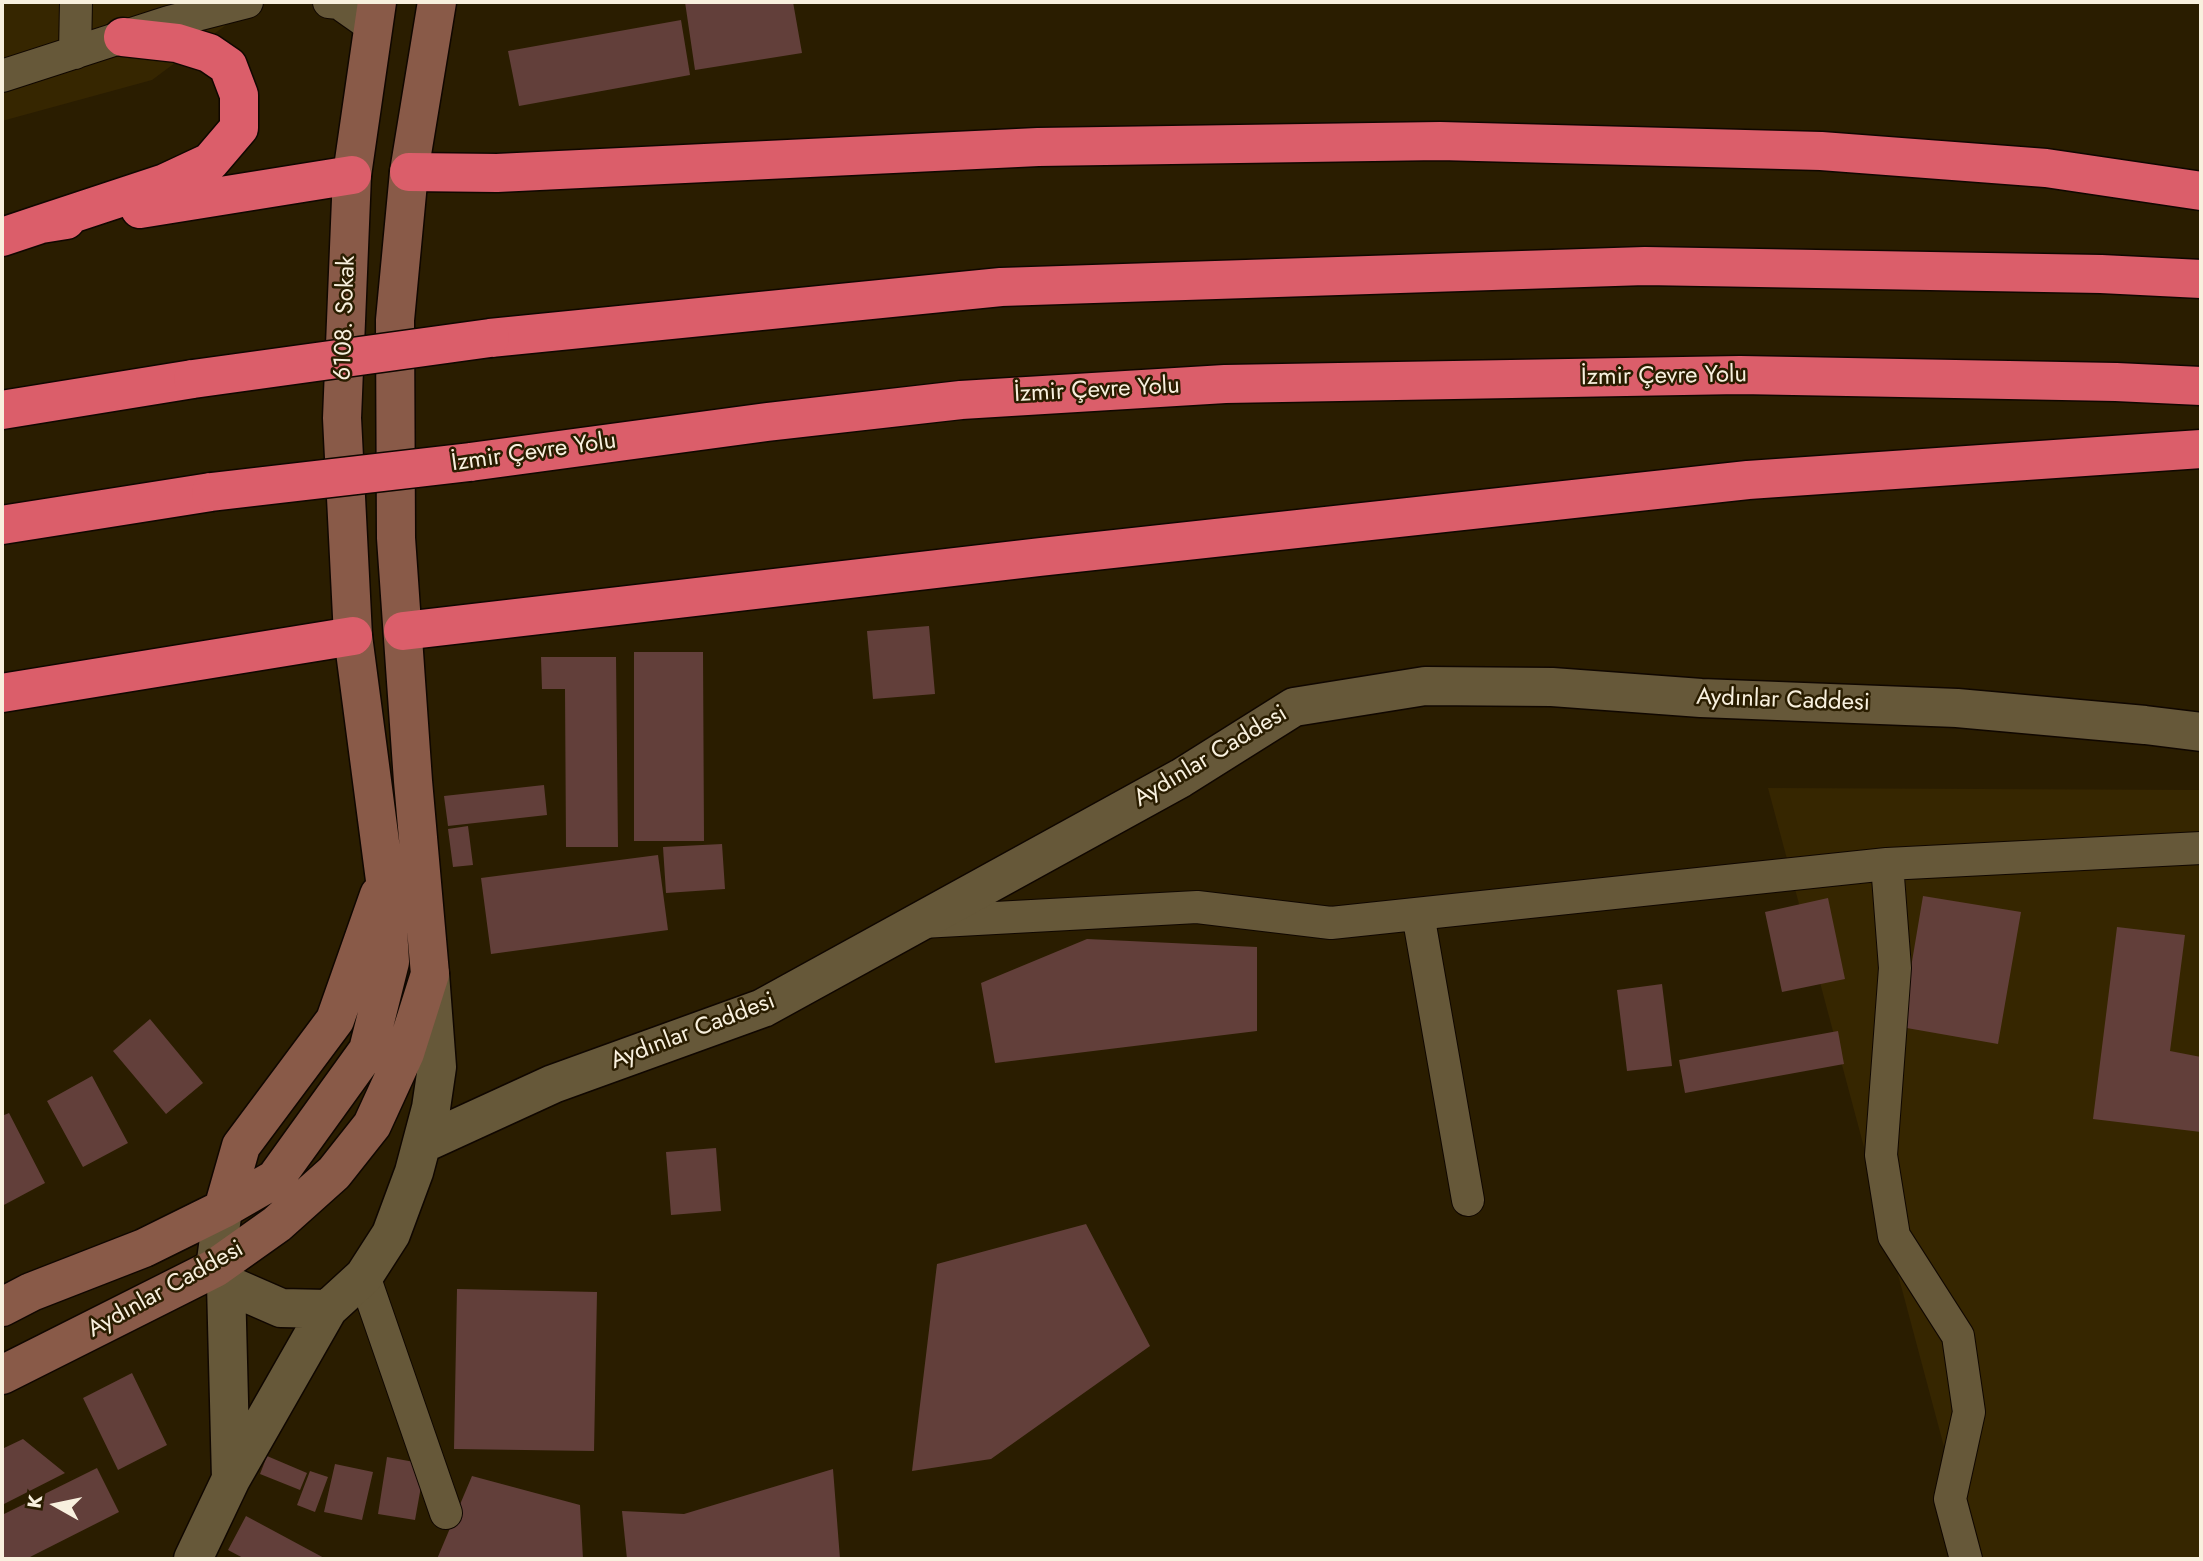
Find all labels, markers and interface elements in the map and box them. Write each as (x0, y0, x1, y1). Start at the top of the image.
street label: 6108. Sokak (329, 255, 363, 381)
street label: İzmir Çevre Yolu (1581, 361, 1747, 393)
street label: İzmir Çevre Yolu (1013, 372, 1181, 410)
street label: İzmir Çevre Yolu (450, 427, 618, 479)
street label: Aydınlar Caddesi (1696, 684, 1870, 718)
street label: Aydınlar Caddesi (1129, 700, 1293, 814)
street label: Aydınlar Caddesi (607, 987, 779, 1077)
street label: Aydınlar Caddesi (83, 1235, 249, 1345)
north arrow (21, 1470, 91, 1540)
text: K (20, 1493, 49, 1510)

